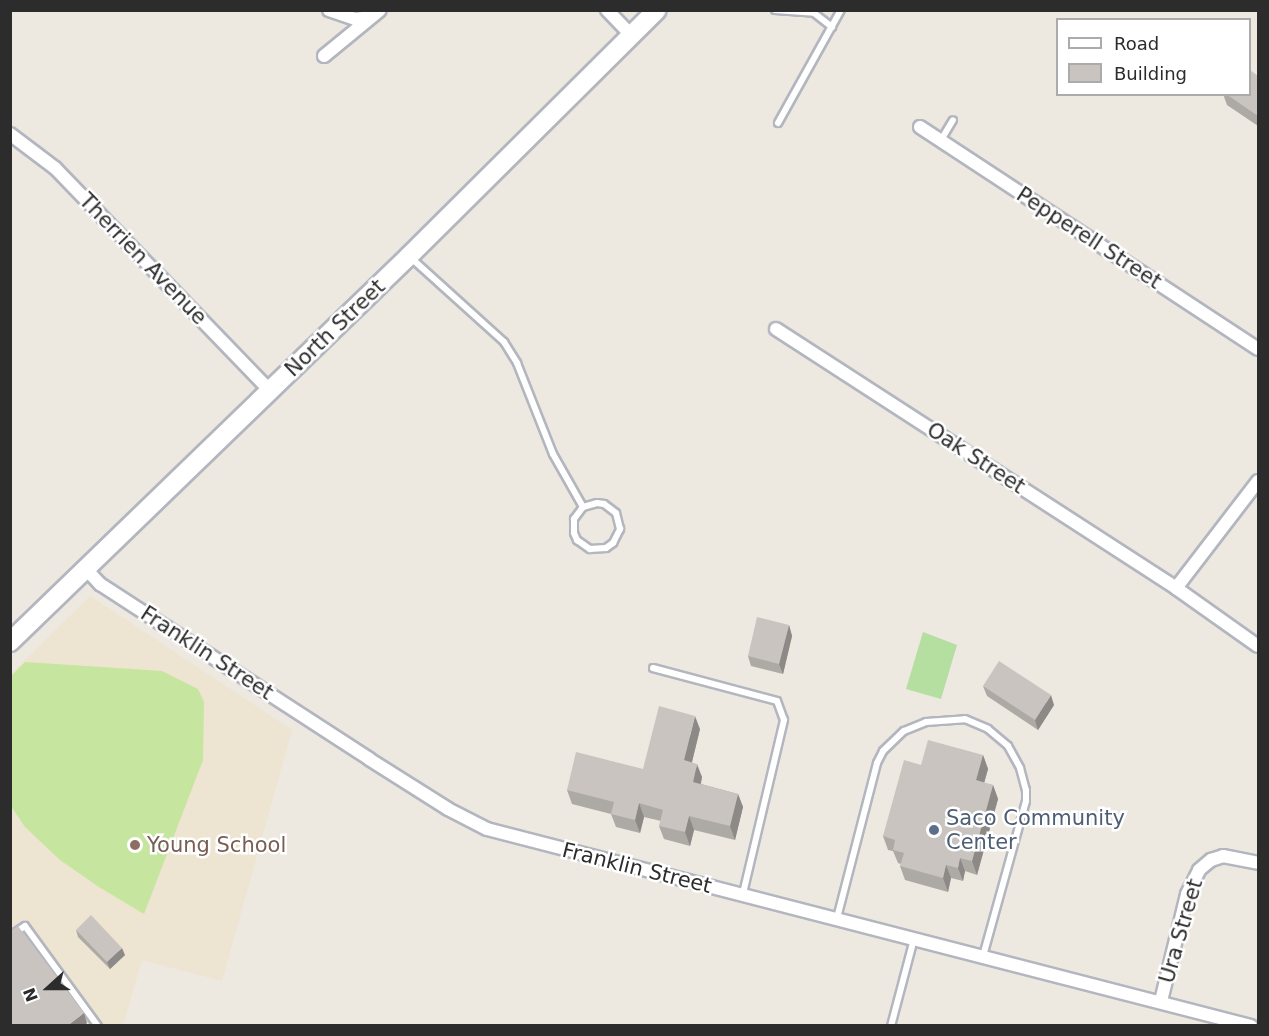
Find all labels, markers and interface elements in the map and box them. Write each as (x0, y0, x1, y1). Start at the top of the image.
legend (1056, 18, 1251, 96)
text: Road (1114, 33, 1159, 54)
text: Building (1114, 63, 1187, 84)
street label: Pepperell Street (1012, 182, 1166, 294)
street label: Therrien Avenue (74, 188, 212, 330)
street label: North Street (280, 274, 390, 382)
street label: Oak Street (922, 417, 1030, 499)
street label: Franklin Street (136, 601, 278, 705)
place label: Saco Community Center (946, 805, 1125, 855)
marker: Saco Community Center (927, 823, 941, 837)
place label: Young School (147, 832, 286, 858)
street label: Franklin Street (560, 837, 714, 899)
marker: Young School (128, 838, 142, 852)
street label: Ura Street (1154, 876, 1208, 986)
north arrow (18, 958, 78, 1018)
text: N (19, 985, 42, 1004)

